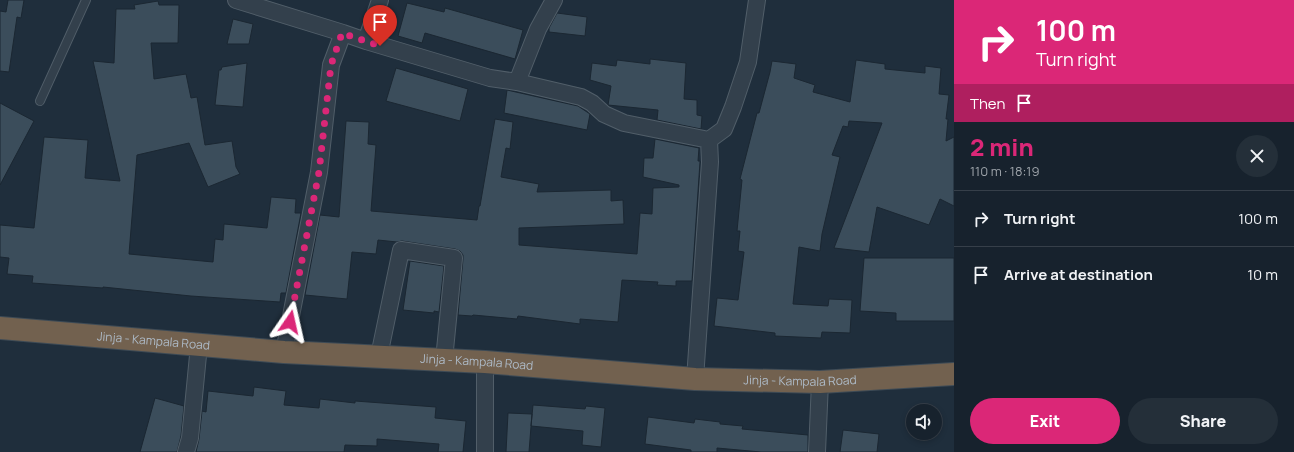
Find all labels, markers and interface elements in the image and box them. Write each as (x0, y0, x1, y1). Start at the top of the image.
pin (363, 5, 397, 46)
icon: arrive (369, 11, 391, 33)
text: 100 m (1036, 11, 1116, 49)
icon: right (970, 16, 1022, 68)
text: Turn right (1036, 47, 1117, 71)
icon: arrive (1013, 92, 1035, 114)
text: Then (970, 93, 1005, 114)
text: 2 min (970, 130, 1034, 163)
button: close (1236, 135, 1278, 177)
text: 110 m · 18:19 (970, 162, 1039, 180)
icon: right (970, 208, 992, 230)
text: Turn right (1004, 208, 1075, 229)
text: 100 m (1238, 208, 1278, 229)
icon: arrive (970, 264, 992, 286)
text: Arrive at destination (1004, 264, 1153, 285)
text: 10 m (1247, 264, 1278, 285)
position arrow (269, 301, 311, 343)
street label: Jinja - Kampala Road (96, 327, 211, 354)
street label: Jinja - Kampala Road (420, 350, 534, 374)
street label: Jinja - Kampala Road (743, 371, 857, 390)
button: Exit (970, 398, 1120, 444)
button: Share (1128, 398, 1278, 444)
map controls (906, 404, 942, 440)
button: sound (906, 404, 942, 440)

